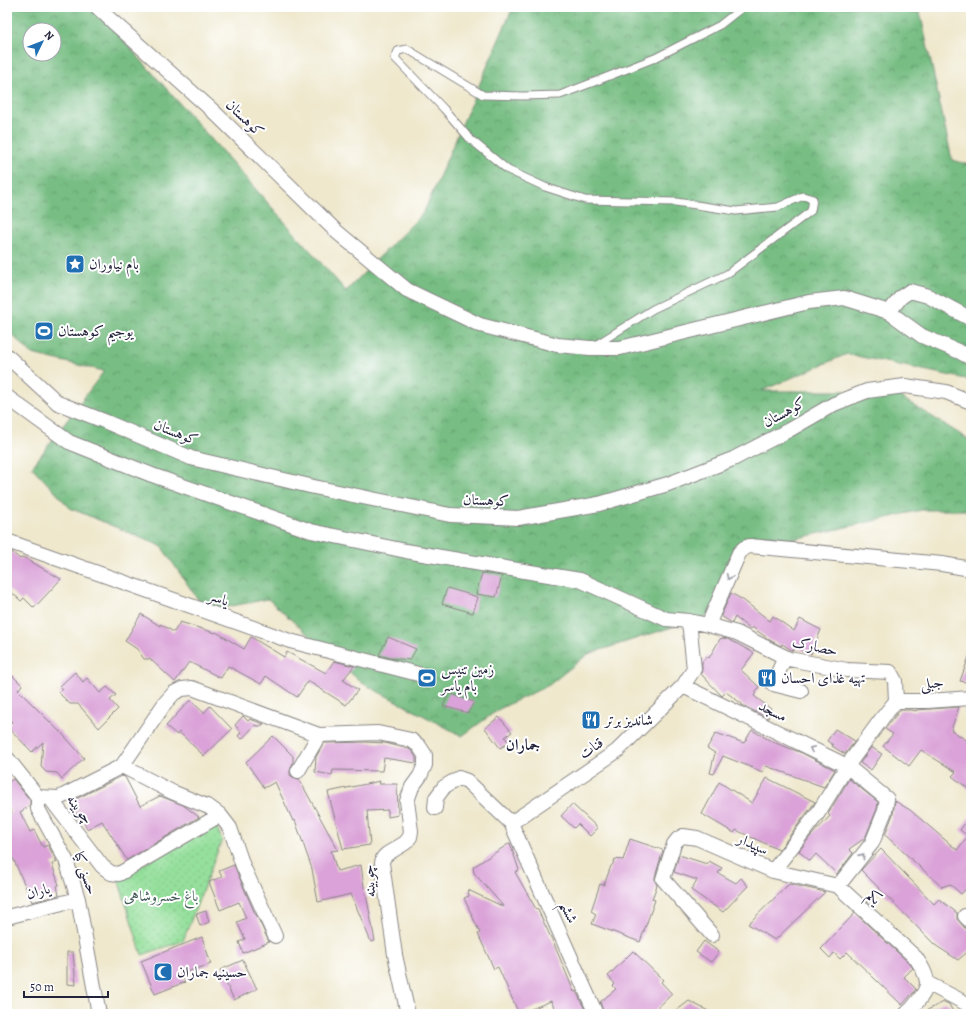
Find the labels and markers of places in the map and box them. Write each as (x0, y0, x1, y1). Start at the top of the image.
place icon: بام نیاوران (64, 253, 86, 275)
place label: بام نیاوران (89, 254, 139, 277)
sports icon: یوجیم کوهستان (33, 320, 55, 342)
place label: یوجیم کوهستان (58, 321, 134, 346)
place label: زمین تنیس بام یاسر (439, 659, 494, 699)
sports icon: زمین تنیس بام یاسر (416, 667, 438, 689)
restaurant icon: تهیه غذای احسان (756, 667, 778, 689)
place label: تهیه غذای احسان (781, 668, 866, 688)
restaurant icon: شاندیز برتر (580, 709, 602, 731)
place label: شاندیز برتر (603, 710, 653, 730)
mosque icon: حسینیه جماران (152, 961, 174, 983)
place label: حسینیه جماران (177, 962, 247, 982)

